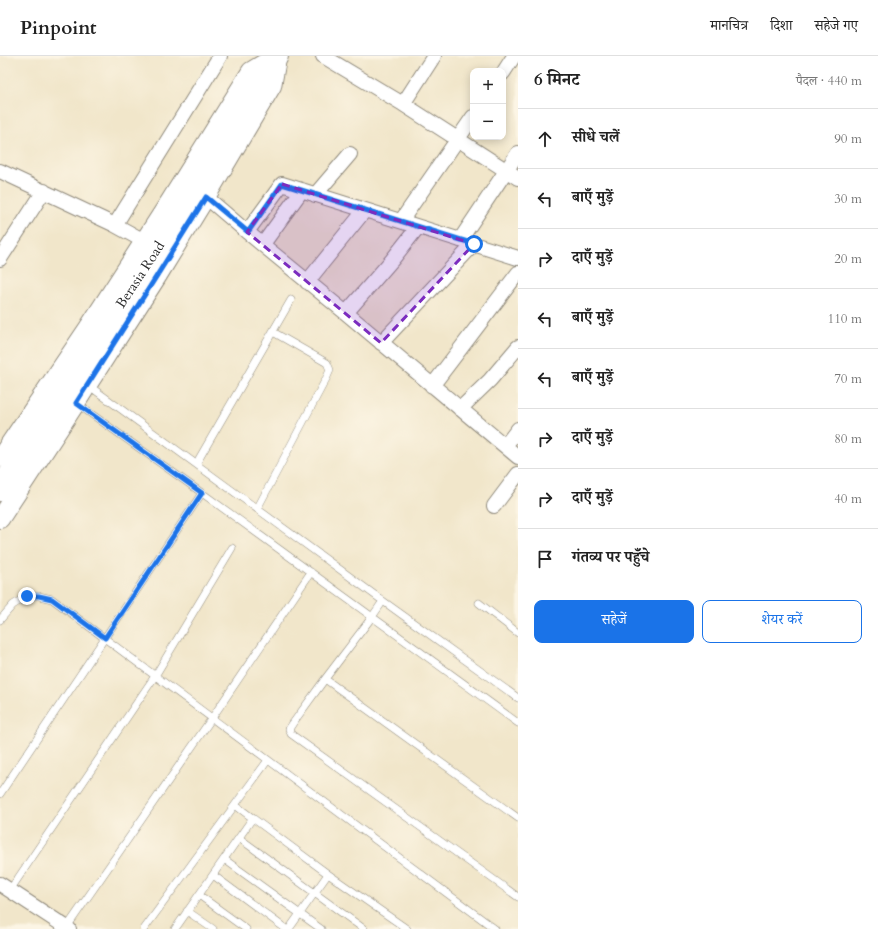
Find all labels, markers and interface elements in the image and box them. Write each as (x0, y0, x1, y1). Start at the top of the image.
text: Pinpoint (20, 15, 97, 41)
text: मानचित्र (710, 16, 748, 35)
text: दिशा (770, 16, 792, 35)
text: सहेजे गए (814, 16, 858, 35)
map controls (470, 68, 506, 140)
button: + (470, 68, 506, 104)
text: 6 मिनट (534, 68, 580, 91)
text: पैदल · 440 m (796, 72, 862, 90)
button: − (470, 104, 506, 140)
text: सीधे चलें (572, 127, 620, 147)
icon: ahead (534, 128, 556, 150)
text: 90 m (834, 130, 862, 148)
text: बाएँ मुड़ें (572, 187, 613, 207)
icon: left (534, 188, 556, 210)
text: 30 m (834, 190, 862, 208)
route start (465, 235, 483, 253)
street label: Berasia Road (111, 237, 170, 312)
text: दाएँ मुड़ें (572, 247, 613, 267)
icon: right (534, 248, 556, 270)
text: 20 m (834, 250, 862, 268)
text: बाएँ मुड़ें (572, 307, 613, 327)
icon: left (534, 308, 556, 330)
text: 110 m (828, 310, 862, 328)
text: बाएँ मुड़ें (572, 367, 613, 387)
icon: left (534, 368, 556, 390)
text: 70 m (834, 370, 862, 388)
text: दाएँ मुड़ें (572, 427, 613, 447)
icon: right (534, 428, 556, 450)
text: 80 m (834, 430, 862, 448)
text: दाएँ मुड़ें (572, 487, 613, 507)
icon: right (534, 488, 556, 510)
text: 40 m (834, 490, 862, 508)
text: गंतव्य पर पहुँचे (572, 547, 649, 567)
icon: arrive (534, 548, 556, 570)
route end (18, 587, 36, 605)
button: सहेजें (534, 600, 694, 643)
button: शेयर करें (702, 600, 862, 643)

